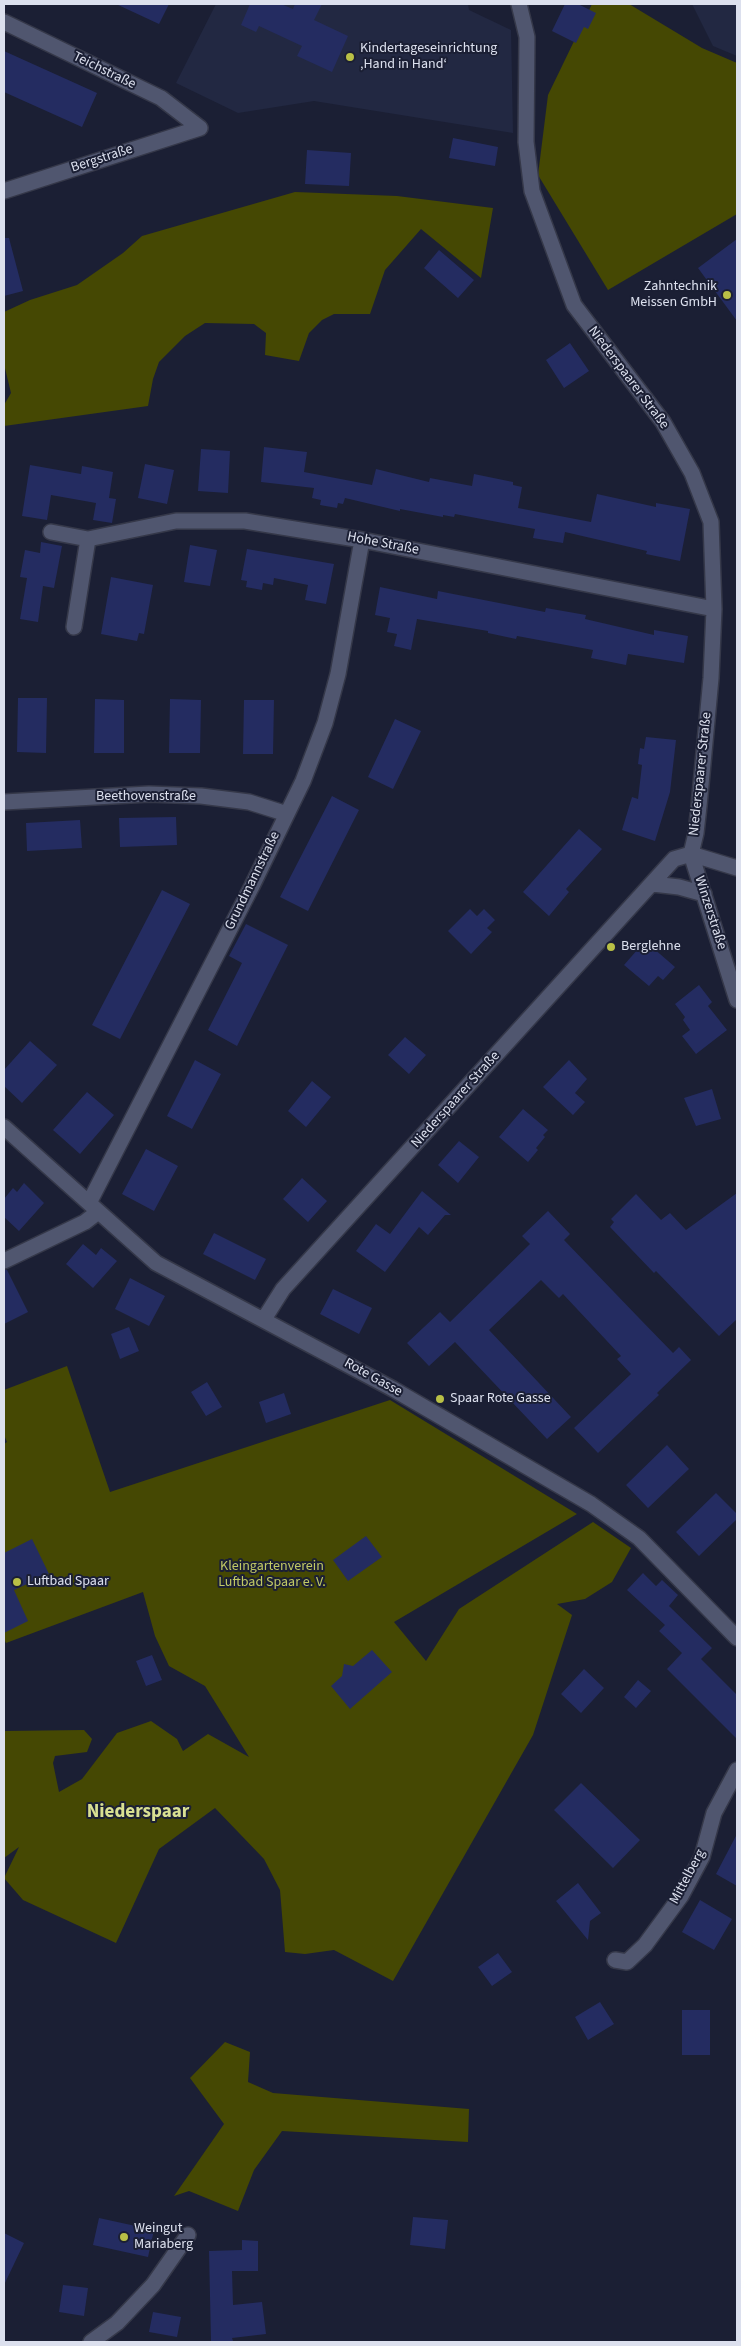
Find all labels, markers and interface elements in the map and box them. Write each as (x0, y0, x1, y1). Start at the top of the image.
place label: Kindertageseinrichtung ‚Hand in Hand‘ (360, 41, 497, 74)
street label: Teichstraße (70, 49, 138, 93)
marker: Kindertageseinrichtung ‚Hand in Hand‘ (344, 51, 356, 63)
street label: Bergstraße (69, 141, 135, 177)
place label: Zahntechnik Meissen GmbH (630, 279, 717, 312)
marker: Zahntechnik Meissen GmbH (721, 289, 733, 301)
street label: Niederspaarer Straße (584, 323, 672, 433)
street label: Hohe Straße (346, 529, 420, 559)
street label: Niederspaarer Straße (686, 711, 716, 837)
street label: Beethovenstraße (96, 789, 196, 805)
street label: Grundmannstraße (222, 829, 284, 933)
street label: Winzerstraße (690, 874, 730, 952)
place label: Berglehne (621, 939, 681, 955)
marker: Berglehne (605, 941, 617, 953)
street label: Niederspaarer Straße (408, 1048, 504, 1152)
street label: Rote Gasse (341, 1355, 405, 1401)
place label: Spaar Rote Gasse (450, 1391, 551, 1407)
marker: Spaar Rote Gasse (434, 1393, 446, 1405)
park label: Kleingartenverein Luftbad Spaar e. V. (218, 1559, 326, 1591)
place label: Luftbad Spaar (27, 1574, 109, 1590)
marker: Luftbad Spaar (11, 1576, 23, 1588)
district label: Niederspaar (87, 1802, 189, 1824)
street label: Mittelberg (667, 1847, 709, 1907)
place label: Weingut Mariaberg (134, 2221, 193, 2254)
marker: Weingut Mariaberg (118, 2231, 130, 2243)

